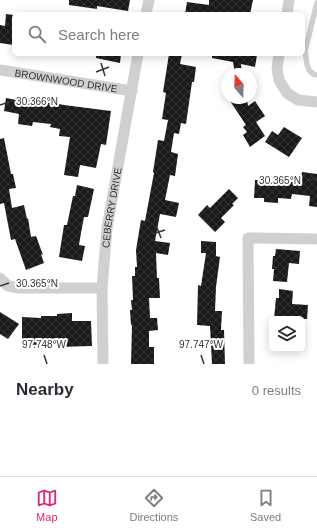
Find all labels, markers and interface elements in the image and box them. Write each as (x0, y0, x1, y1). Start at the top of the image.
search box (12, 12, 305, 56)
icon: search (26, 23, 48, 45)
text: Search here (58, 26, 140, 43)
street label: BROWNWOOD DRIVE (14, 67, 119, 94)
north arrow (221, 68, 257, 104)
text: 30.366°N (16, 96, 58, 107)
street label: CEBERRY DRIVE (100, 166, 123, 248)
text: 30.365°N (259, 175, 301, 186)
text: 30.365°N (16, 278, 58, 289)
map controls (269, 316, 305, 352)
button: layers (269, 316, 305, 352)
text: 97.748°W (22, 339, 67, 350)
text: 97.747°W (179, 339, 224, 350)
text: Nearby (16, 380, 74, 399)
text: 0 results (252, 383, 301, 398)
tab: Map (36, 487, 58, 523)
tab: Directions (129, 487, 178, 523)
tab: Saved (250, 487, 281, 523)

